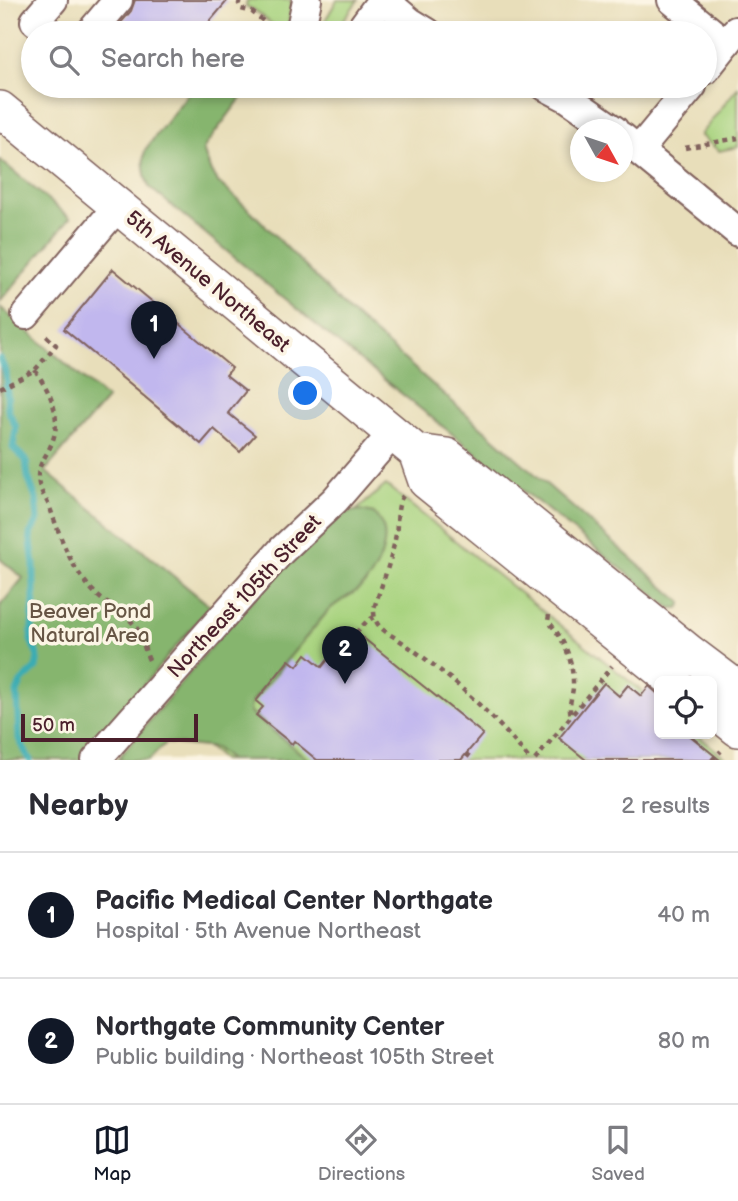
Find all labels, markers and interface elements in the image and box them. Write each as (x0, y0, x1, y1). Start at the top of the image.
search box (21, 21, 717, 98)
icon: search (45, 41, 83, 79)
text: Search here (101, 44, 245, 75)
north arrow (570, 119, 633, 182)
street label: 5th Avenue Northeast (120, 205, 295, 358)
pin: 1 (131, 301, 177, 359)
your location (288, 376, 322, 410)
street label: Northeast 105th Street (162, 509, 327, 683)
park label: Beaver Pond Natural Area (29, 599, 151, 648)
pin: 2 (322, 626, 368, 684)
map controls (654, 676, 717, 739)
button: locate (654, 676, 717, 739)
scale bar (21, 711, 198, 743)
text: 50 m (32, 714, 75, 737)
text: Nearby (28, 788, 128, 824)
text: 2 results (621, 792, 710, 820)
text: Pacific Medical Center Northgate (95, 886, 493, 917)
text: 1 (46, 901, 56, 929)
text: 40 m (657, 901, 710, 929)
text: Hospital · 5th Avenue Northeast (95, 917, 421, 945)
text: Northgate Community Center (95, 1012, 444, 1043)
text: 2 (44, 1027, 58, 1055)
text: 80 m (658, 1027, 710, 1055)
text: Public building · Northeast 105th Street (95, 1043, 494, 1071)
tab: Map (93, 1121, 131, 1186)
tab: Directions (318, 1121, 405, 1186)
tab: Saved (591, 1121, 645, 1186)

